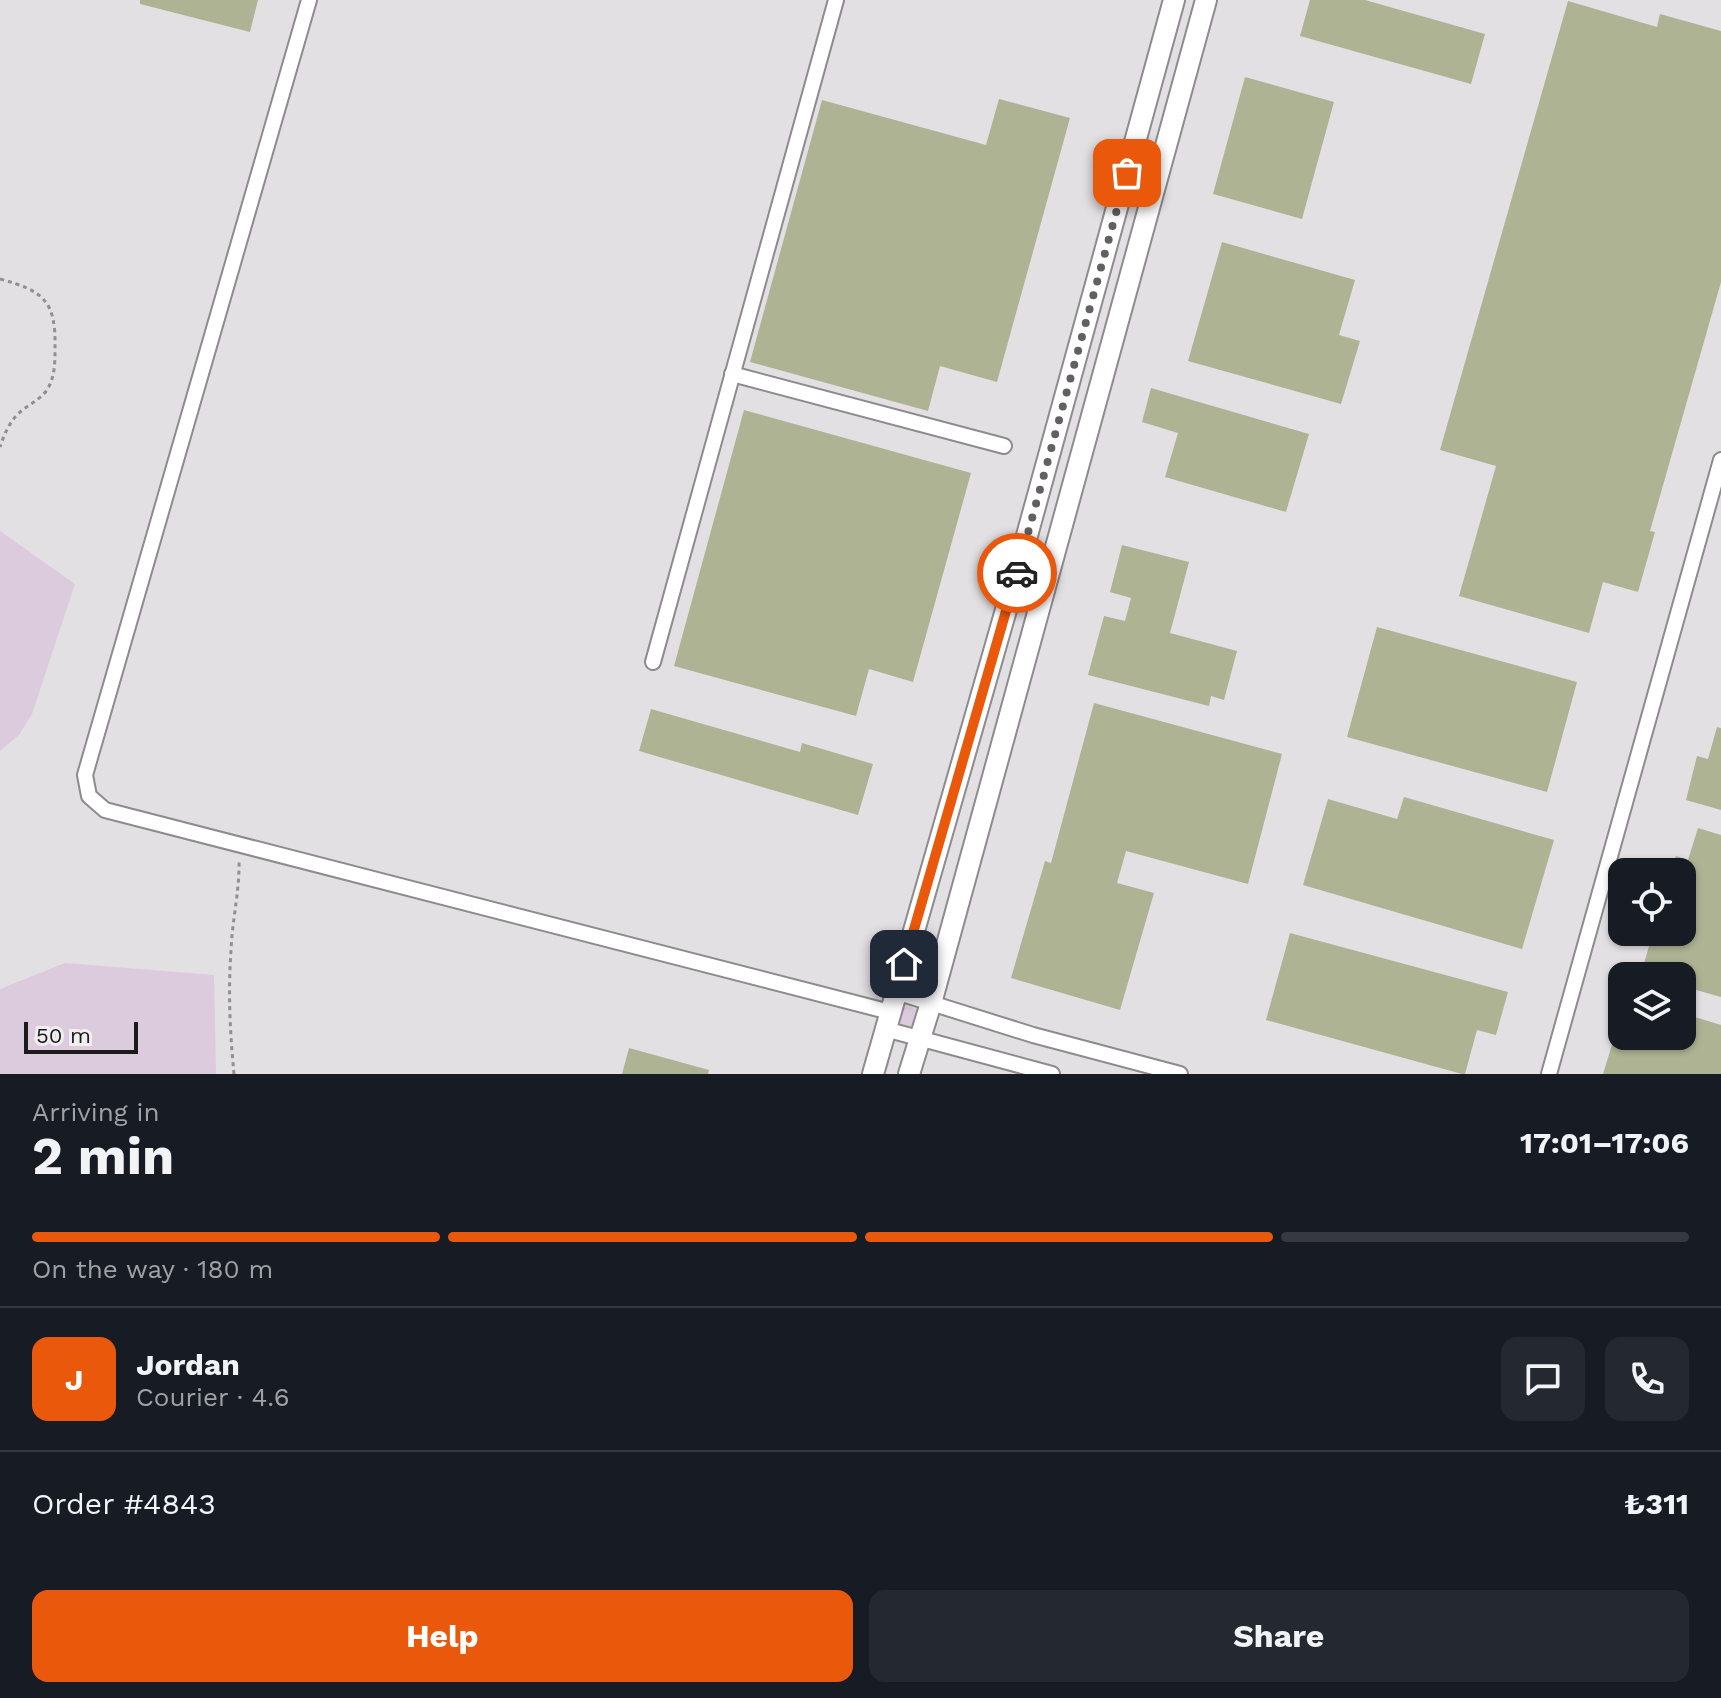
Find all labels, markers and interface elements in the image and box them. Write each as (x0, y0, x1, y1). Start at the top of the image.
pin (1093, 139, 1161, 207)
icon: bag (1105, 151, 1149, 195)
courier (977, 533, 1057, 613)
icon: car (995, 551, 1039, 595)
map controls (1608, 858, 1696, 1050)
button: locate (1608, 858, 1696, 946)
pin (870, 930, 938, 998)
icon: home (882, 942, 926, 986)
button: layers (1608, 962, 1696, 1050)
scale bar (24, 1018, 138, 1054)
text: 50 m (36, 1023, 91, 1048)
text: Arriving in (32, 1097, 160, 1127)
text: 17:01–17:06 (1520, 1125, 1689, 1160)
text: 2 min (32, 1126, 174, 1187)
text: On the way · 180 m (32, 1254, 273, 1284)
button: chat (1501, 1337, 1585, 1421)
button: phone (1605, 1337, 1689, 1421)
text: Jordan (136, 1347, 240, 1382)
text: J (65, 1362, 83, 1397)
text: Courier · 4.6 (136, 1382, 290, 1412)
text: Order #4843 (32, 1486, 216, 1521)
text: ₺311 (1624, 1486, 1689, 1521)
button: Help (32, 1590, 853, 1682)
button: Share (869, 1590, 1689, 1682)

